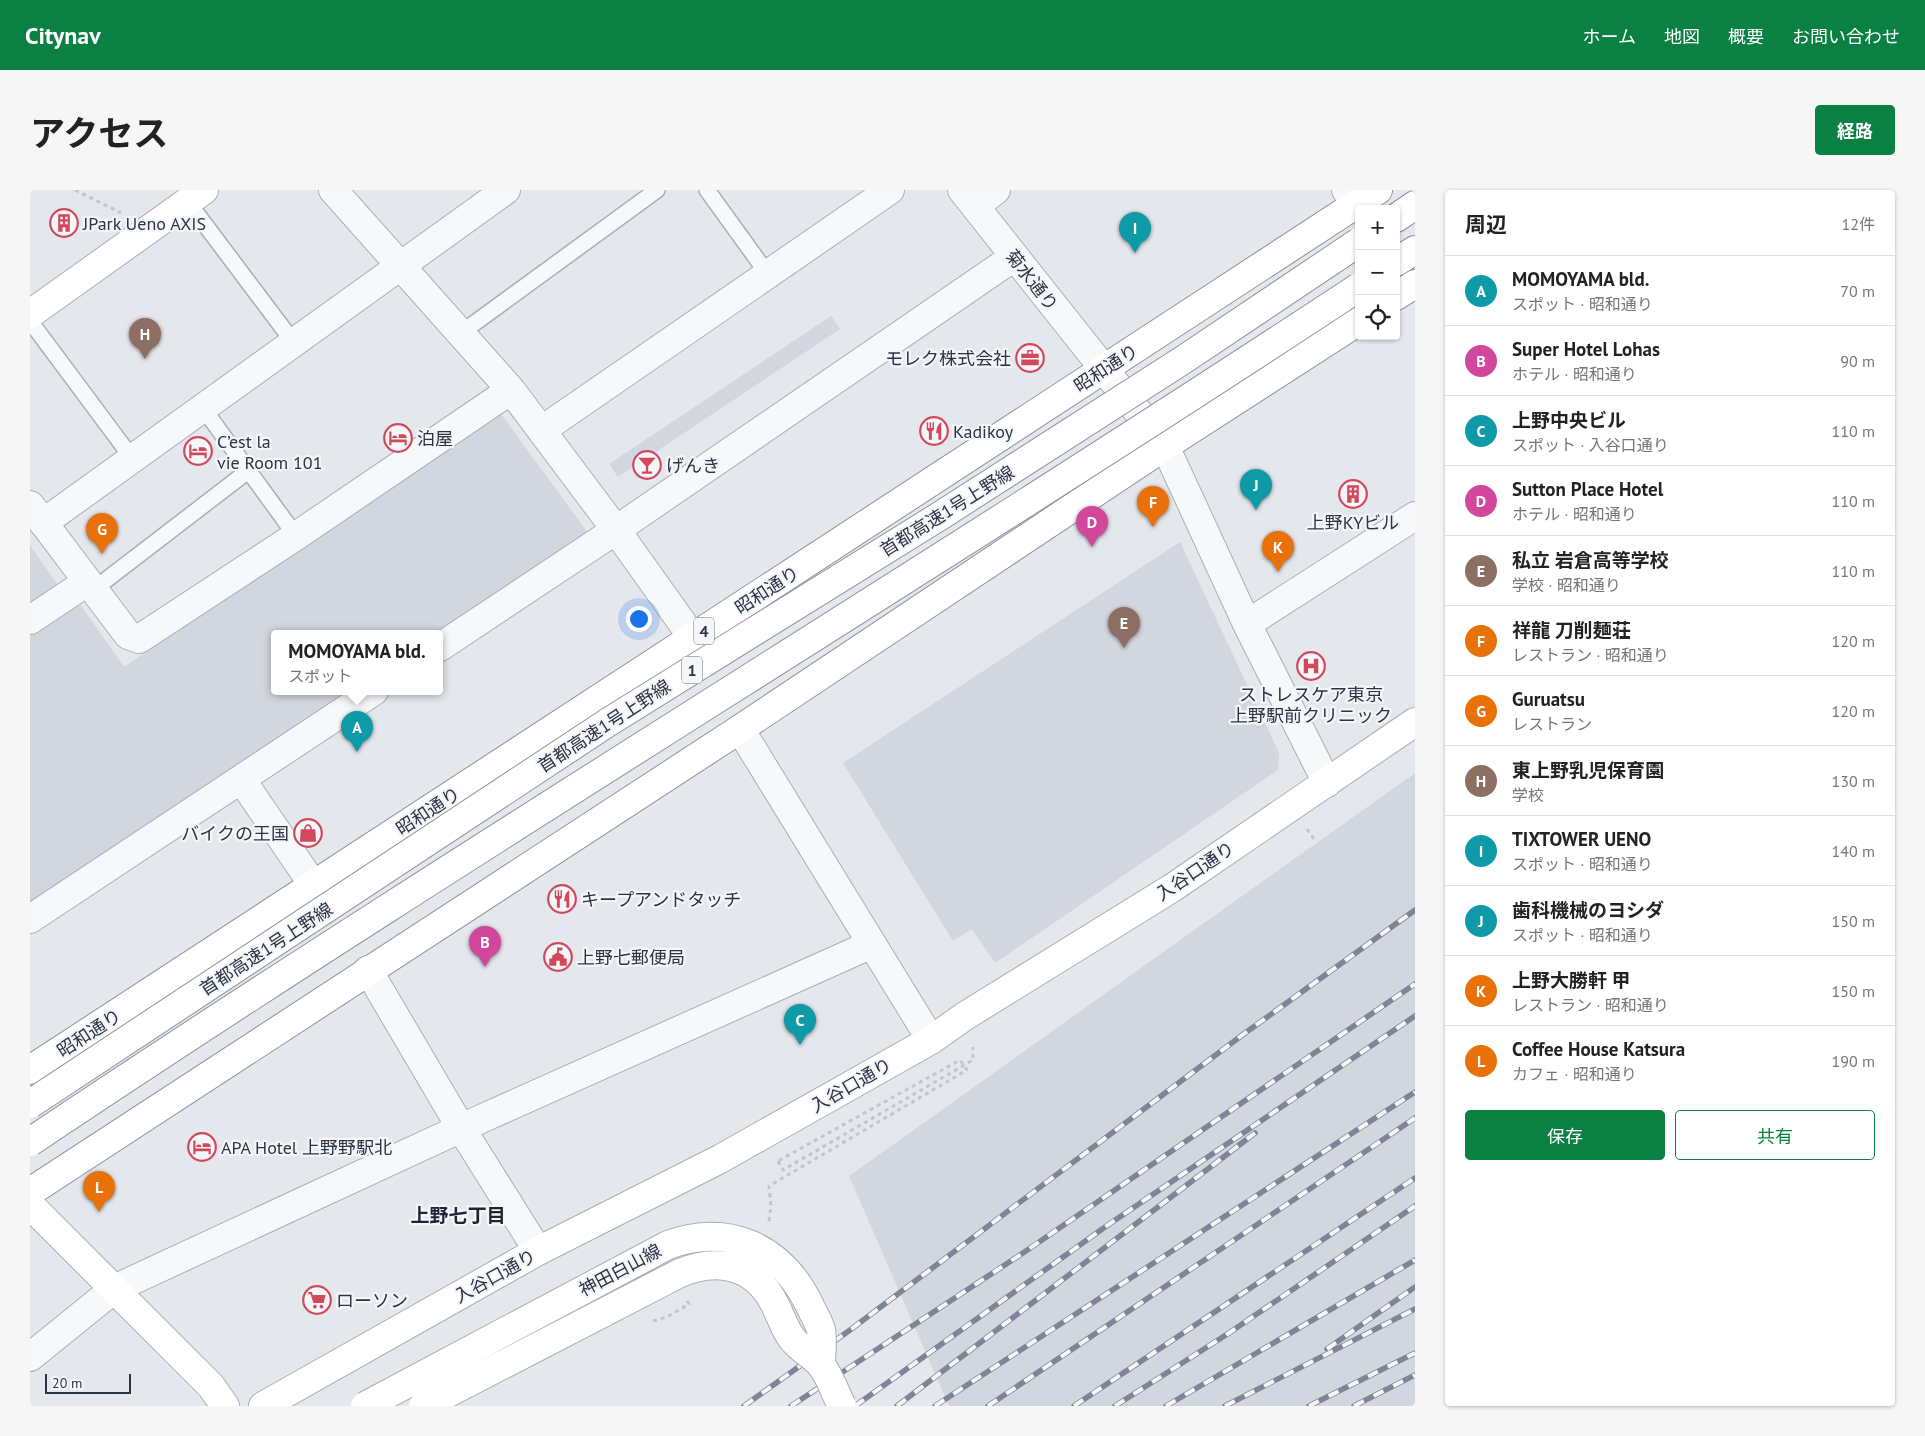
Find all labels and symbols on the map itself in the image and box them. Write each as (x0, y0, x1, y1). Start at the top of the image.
building icon: JPark Ueno AXIS (49, 208, 79, 238)
place label: JPark Ueno AXIS (82, 212, 206, 235)
pin: I (1119, 212, 1151, 253)
street label: 菊水通り (1001, 245, 1063, 315)
pin: H (129, 318, 161, 359)
street label: 昭和通り (1070, 339, 1142, 397)
office icon: モレク株式会社 (1015, 343, 1045, 373)
place label: モレク株式会社 (885, 347, 1011, 370)
restaurant icon: Kadikoy (919, 416, 949, 446)
place label: Kadikoy (953, 420, 1014, 443)
hotel icon: 泊屋 (383, 423, 413, 453)
place label: 泊屋 (417, 427, 453, 450)
place label: C’est la vie Room 101 (217, 430, 322, 474)
hotel icon: C’est la vie Room 101 (183, 436, 213, 466)
bar icon: げんき (632, 450, 662, 480)
place label: げんき (666, 454, 720, 477)
street label: 首都高速1号上野線 (876, 460, 1018, 562)
pin: J (1240, 469, 1272, 510)
building icon: 上野KYビル (1338, 479, 1368, 509)
pin: F (1137, 486, 1169, 527)
pin: D (1076, 506, 1108, 547)
place label: 上野KYビル (1307, 511, 1399, 534)
pin: G (86, 513, 118, 554)
pin: K (1262, 531, 1294, 572)
street label: 昭和通り (731, 561, 803, 619)
your location (626, 606, 652, 632)
pin: E (1108, 607, 1140, 648)
road number: 4 (694, 618, 714, 644)
hospital icon: ストレスケア東京 上野駅前クリニック (1296, 651, 1326, 681)
road number: 1 (682, 656, 702, 684)
street label: 首都高速1号上野線 (533, 674, 675, 778)
place label: ストレスケア東京 上野駅前クリニック (1230, 683, 1392, 727)
pin: A (341, 711, 373, 752)
street label: 昭和通り (392, 782, 464, 840)
shop icon: バイクの王国 (293, 818, 323, 848)
place label: バイクの王国 (181, 822, 289, 845)
street label: 入谷口通り (1151, 836, 1239, 906)
restaurant icon: キープアンドタッチ (547, 884, 577, 914)
place label: キープアンドタッチ (581, 888, 741, 911)
street label: 首都高速1号上野線 (195, 897, 337, 1001)
pin: B (469, 926, 501, 967)
public building icon: 上野七郵便局 (543, 942, 573, 972)
place label: 上野七郵便局 (577, 946, 685, 969)
street label: 昭和通り (53, 1004, 125, 1062)
pin: C (784, 1004, 816, 1045)
street label: 入谷口通り (806, 1053, 896, 1117)
hotel icon: APA Hotel 上野野駅北 (187, 1132, 217, 1162)
place label: APA Hotel 上野野駅北 (221, 1136, 392, 1159)
pin: L (83, 1171, 115, 1212)
district label: 上野七丁目 (410, 1203, 506, 1227)
street label: 神田白山線 (575, 1239, 665, 1301)
street label: 入谷口通り (450, 1244, 540, 1308)
supermarket icon: ローソン (302, 1285, 332, 1315)
place label: ローソン (336, 1289, 408, 1312)
scale bar (45, 1371, 131, 1394)

